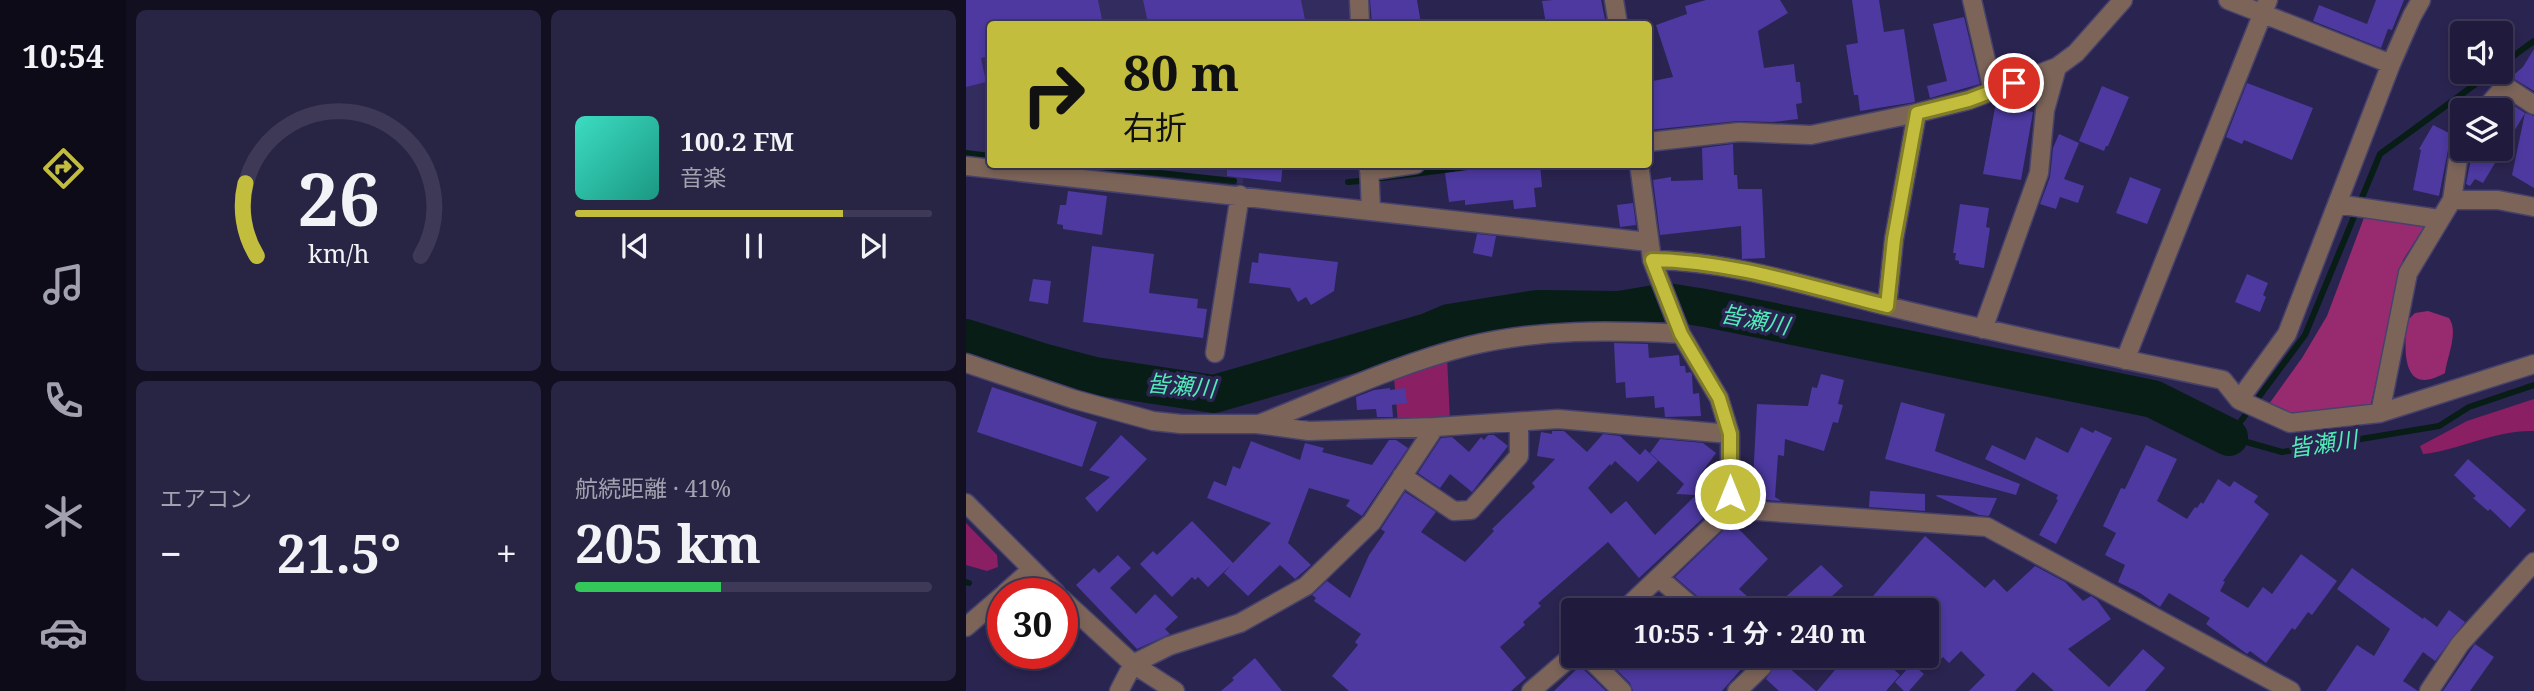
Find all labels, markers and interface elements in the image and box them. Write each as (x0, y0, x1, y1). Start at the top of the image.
map controls (2450, 21, 2513, 161)
button: sound (2450, 21, 2513, 84)
text: 10:54 (22, 34, 104, 77)
text: 80 m (1123, 39, 1239, 105)
icon: right (1008, 49, 1099, 140)
pin (1984, 53, 2044, 113)
icon: arrive (1995, 64, 2033, 102)
button: layers (2450, 98, 2513, 161)
text: 右折 (1123, 105, 1187, 148)
text: 100.2 FM (680, 123, 794, 159)
icon: directions (39, 144, 88, 193)
text: 26 (297, 149, 380, 248)
text: 音楽 (680, 161, 726, 193)
icon: previous (616, 227, 654, 265)
icon: pause (735, 227, 773, 265)
icon: next (854, 227, 892, 265)
text: km/h (308, 236, 369, 270)
icon: music (39, 260, 88, 309)
water label: 皆瀬川 (1718, 297, 1795, 342)
water label: 皆瀬川 (1145, 366, 1220, 404)
icon: phone (39, 376, 88, 425)
water label: 皆瀬川 (2286, 422, 2362, 464)
position arrow (1693, 457, 1767, 531)
text: 航続距離 · 41% (575, 472, 731, 504)
text: エアコン (160, 482, 252, 514)
icon: climate (39, 492, 88, 541)
text: 205 km (575, 507, 761, 578)
text: 21.5° (277, 517, 401, 588)
text: − (160, 527, 182, 579)
text: + (496, 527, 517, 579)
speed limit sign: 30 (987, 578, 1078, 669)
icon: car (39, 608, 88, 657)
text: 10:55 · 1 分 · 240 m (1634, 615, 1866, 651)

